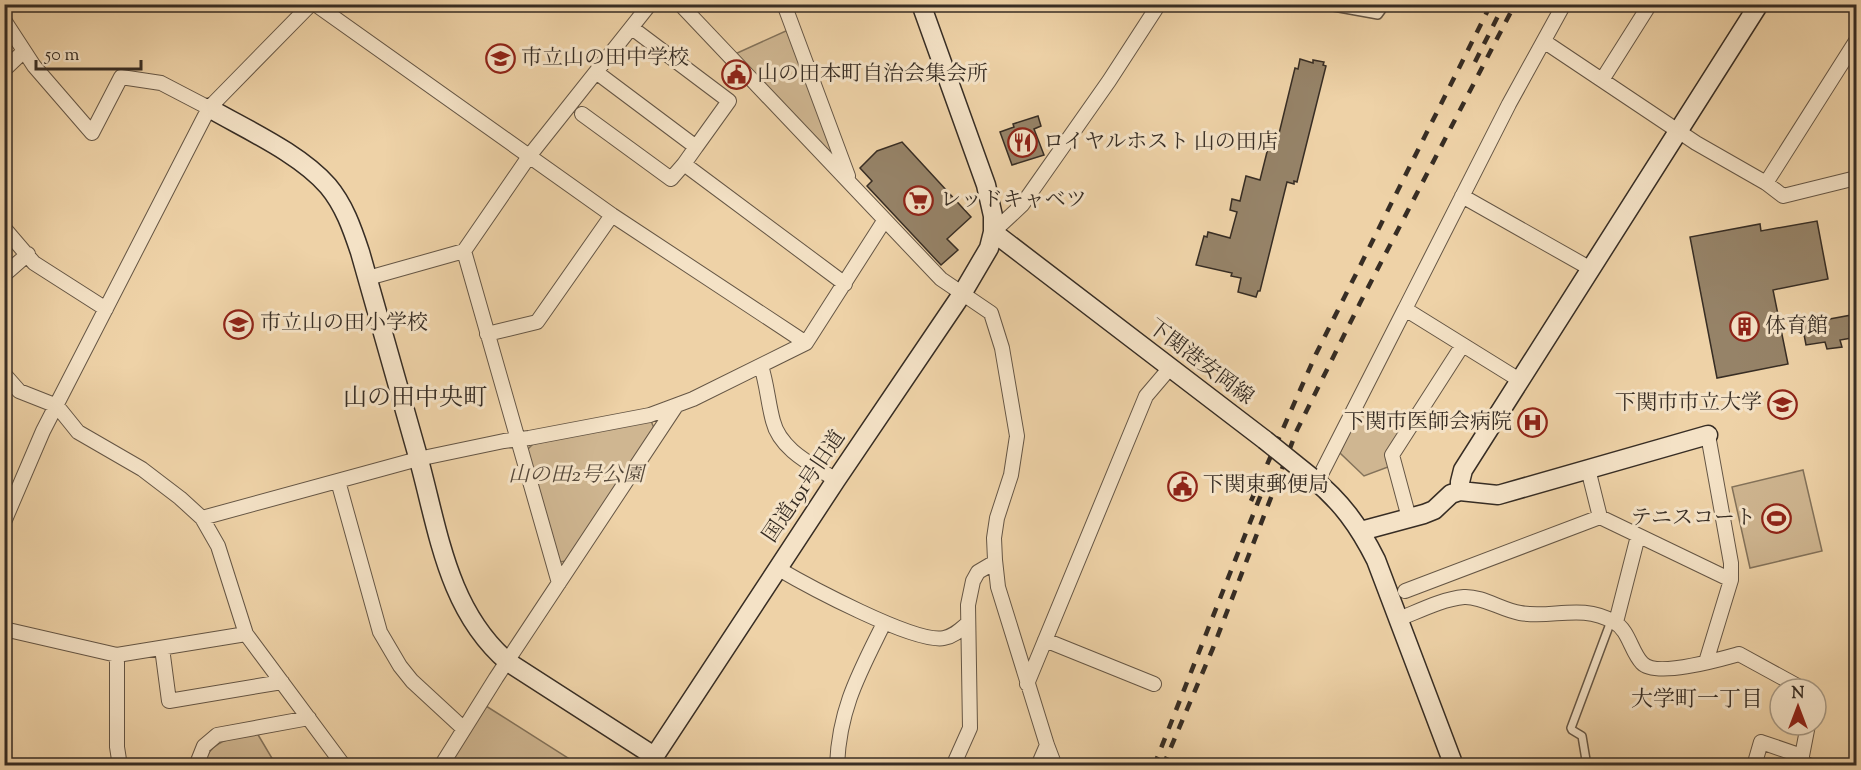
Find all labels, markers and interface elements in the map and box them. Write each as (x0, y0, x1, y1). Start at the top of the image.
scale bar (36, 33, 141, 71)
text: 50 m (44, 43, 80, 69)
school or university icon: 市立山の田中学校 (484, 43, 516, 75)
place label: 市立山の田中学校 (521, 44, 689, 74)
public building icon: 山の田本町自治会集会所 (720, 59, 752, 91)
place label: 山の田本町自治会集会所 (757, 60, 988, 90)
restaurant icon: ロイヤルホスト 山の田店 (1006, 127, 1038, 159)
place label: ロイヤルホスト 山の田店 (1043, 128, 1278, 158)
supermarket icon: レッドキャベツ (903, 185, 935, 217)
place label: レッドキャベツ (940, 186, 1087, 216)
school or university icon: 市立山の田小学校 (223, 308, 255, 340)
place label: 市立山の田小学校 (260, 309, 428, 339)
building icon: 体育館 (1728, 311, 1760, 343)
place label: 体育館 (1765, 312, 1828, 342)
street label: 下関港安岡線 (1141, 313, 1259, 413)
district label: 山の田中央町 (343, 382, 487, 416)
school or university icon: 下関市市立大学 (1767, 388, 1799, 420)
place label: 下関市市立大学 (1615, 389, 1762, 419)
hospital icon: 下関市医師会病院 (1517, 407, 1549, 439)
place label: 下関市医師会病院 (1344, 408, 1512, 438)
street label: 国道191号旧道 (756, 425, 854, 549)
park label: 山の田2号公園 (508, 461, 647, 491)
public building icon: 下関東郵便局 (1166, 470, 1198, 502)
place label: 下関東郵便局 (1203, 471, 1329, 501)
sports icon: テニスコート (1761, 503, 1793, 535)
place label: テニスコート (1631, 504, 1756, 534)
north arrow (1768, 677, 1828, 737)
text: N (1792, 683, 1805, 706)
district label: 大学町一丁目 (1631, 685, 1763, 717)

